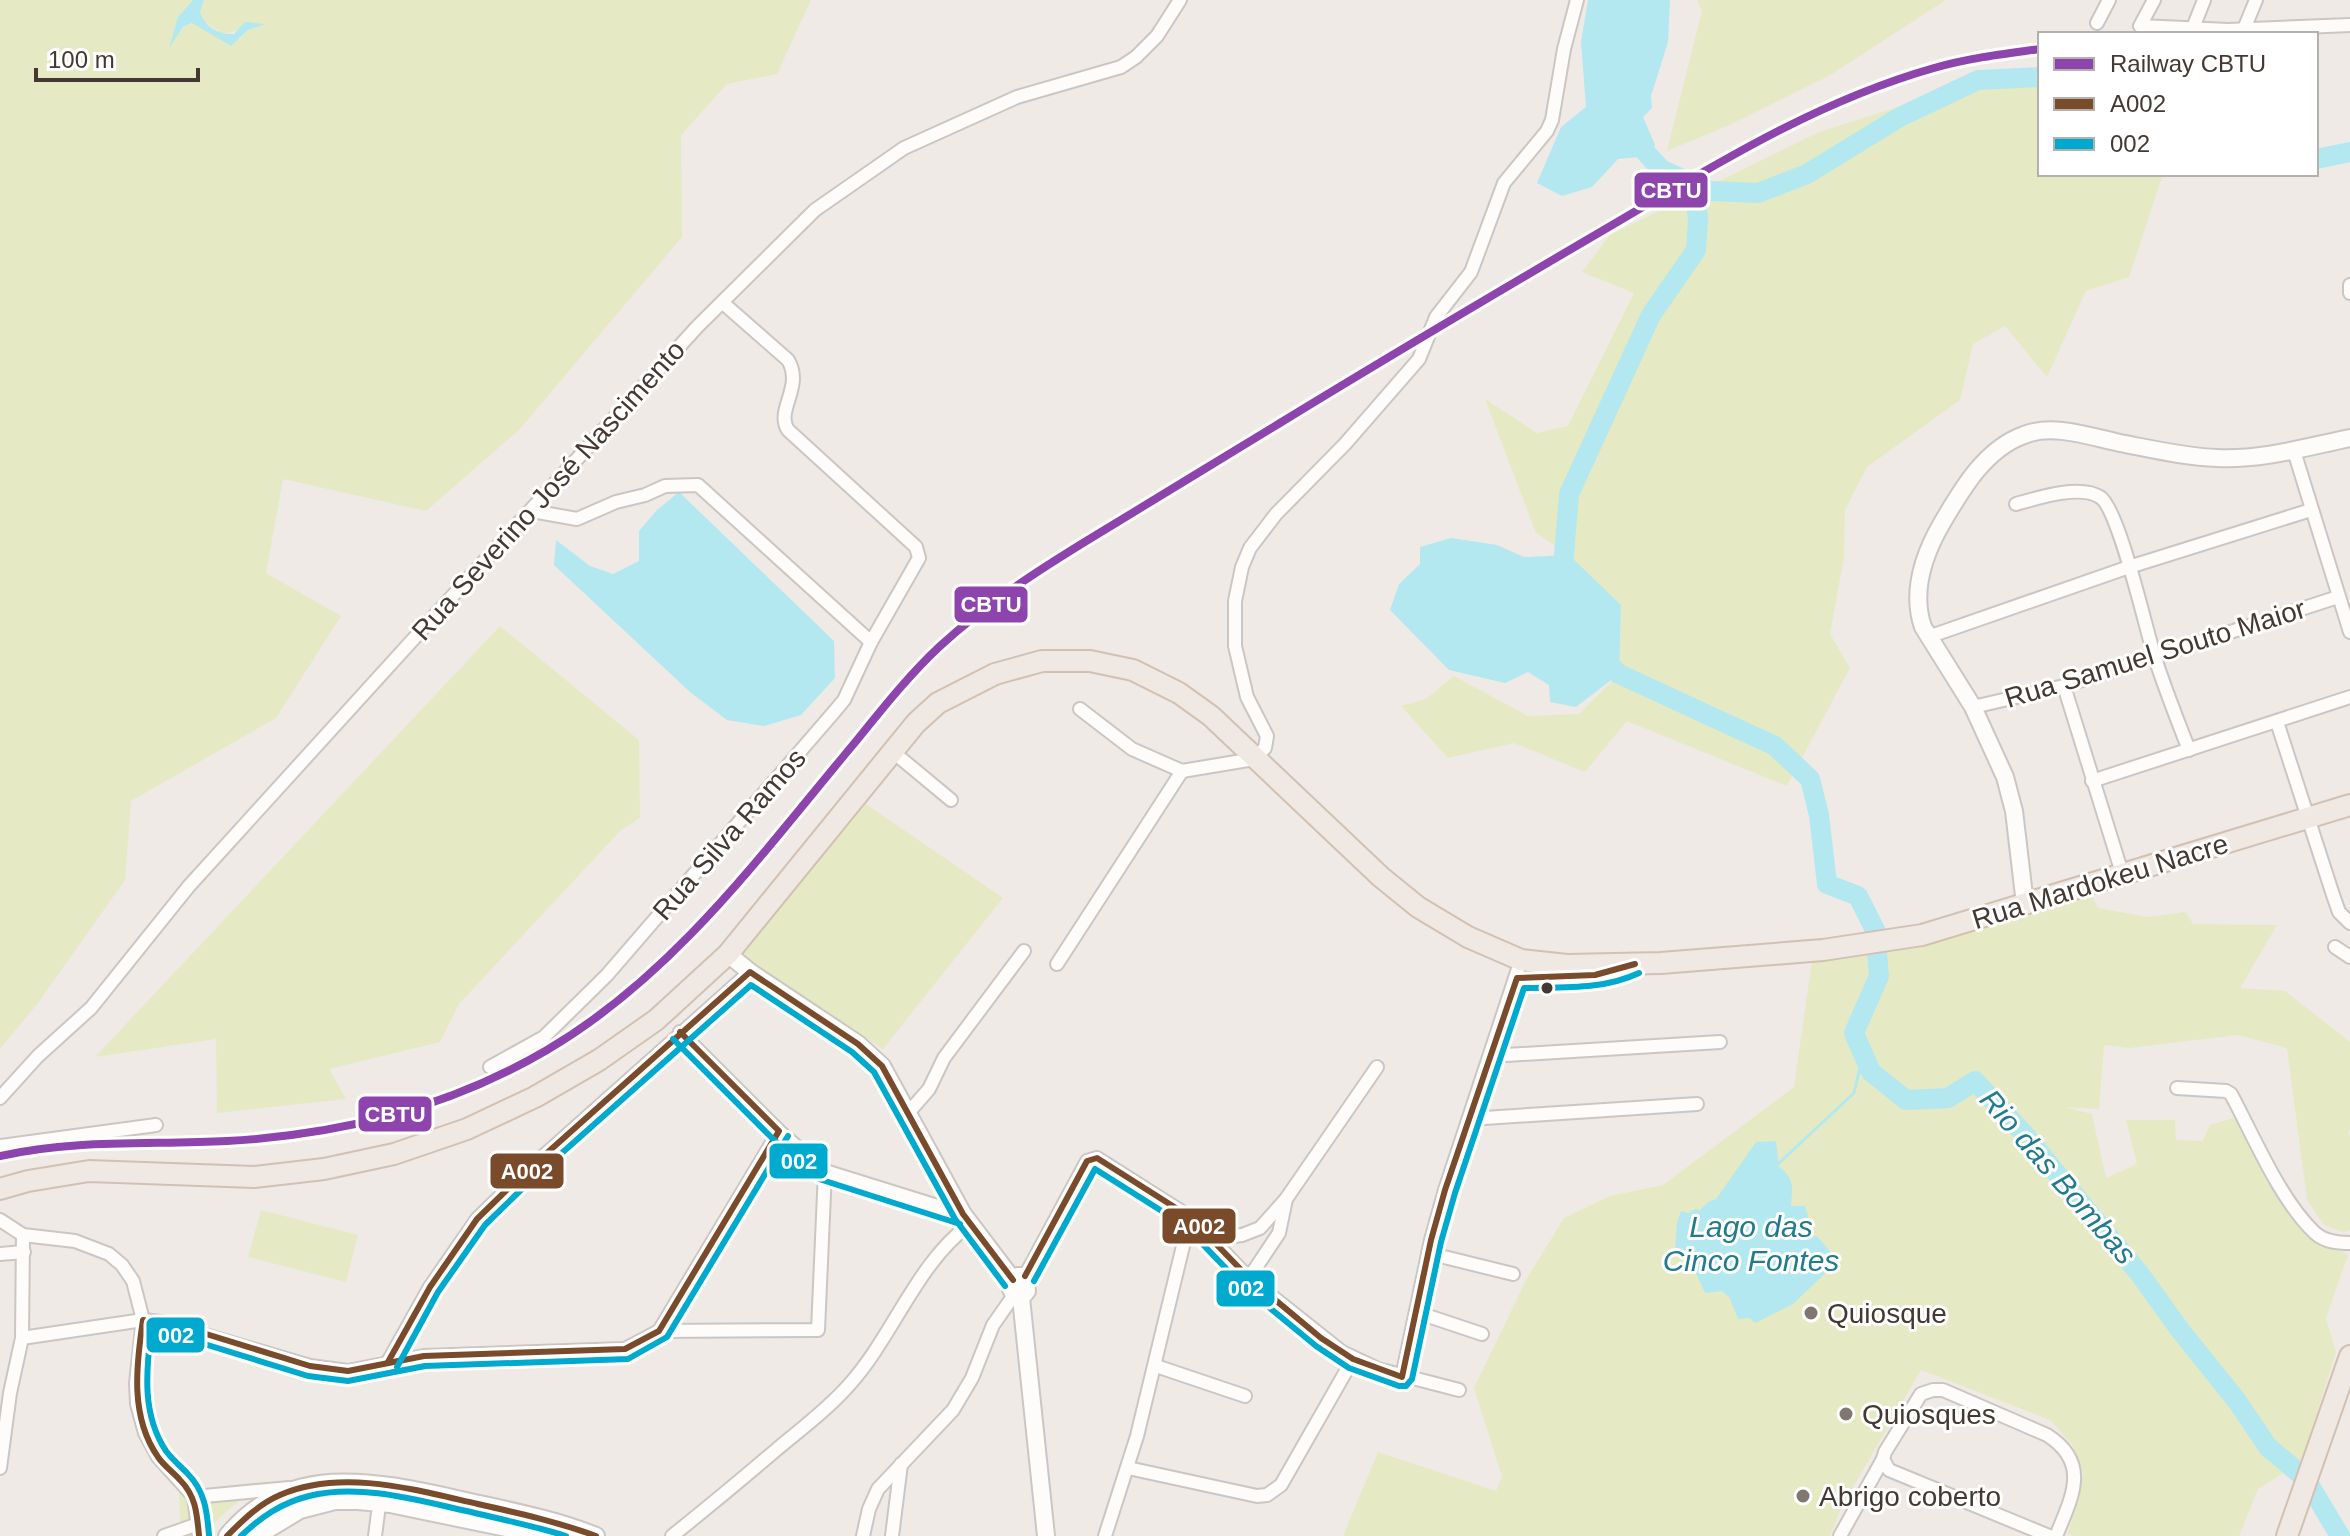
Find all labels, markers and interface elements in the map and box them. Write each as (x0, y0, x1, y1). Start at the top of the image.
scale bar (36, 32, 198, 82)
legend (2038, 32, 2318, 176)
text: 100 m (48, 46, 115, 73)
text: Railway CBTU (2110, 50, 2266, 77)
text: A002 (2110, 90, 2166, 117)
text: 002 (2110, 130, 2150, 157)
line badge: CBTU (1633, 171, 1709, 209)
text: CBTU (1640, 178, 1702, 203)
street label: Rua Severino José Nascimento (406, 334, 691, 646)
line badge: CBTU (953, 585, 1029, 624)
text: CBTU (960, 592, 1022, 617)
street label: Rua Samuel Souto Maior (2001, 593, 2309, 714)
street label: Rua Silva Ramos (647, 743, 812, 926)
street label: Rua Mardokeu Nacre (1968, 828, 2232, 935)
unlabelled marker (1539, 980, 1555, 996)
water label: Rio das Bombas (1974, 1083, 2143, 1271)
line badge: CBTU (357, 1095, 433, 1133)
text: CBTU (364, 1102, 426, 1127)
line badge: 002 (768, 1142, 829, 1180)
text: 002 (781, 1149, 817, 1174)
line badge: A002 (489, 1152, 565, 1190)
text: A002 (501, 1159, 553, 1184)
line badge: A002 (1161, 1207, 1237, 1245)
water label: Lago das Cinco Fontes (1663, 1210, 1839, 1277)
text: A002 (1173, 1214, 1225, 1239)
line badge: 002 (1215, 1269, 1276, 1308)
text: 002 (1228, 1276, 1264, 1301)
place label: Quiosque (1827, 1298, 1947, 1329)
marker: Quiosque (1802, 1304, 1820, 1322)
line badge: 002 (145, 1316, 206, 1354)
text: 002 (158, 1323, 194, 1348)
place label: Quiosques (1862, 1399, 1996, 1430)
marker: Quiosques (1837, 1405, 1855, 1423)
place label: Abrigo coberto (1819, 1481, 2001, 1512)
marker: Abrigo coberto (1794, 1487, 1812, 1505)

